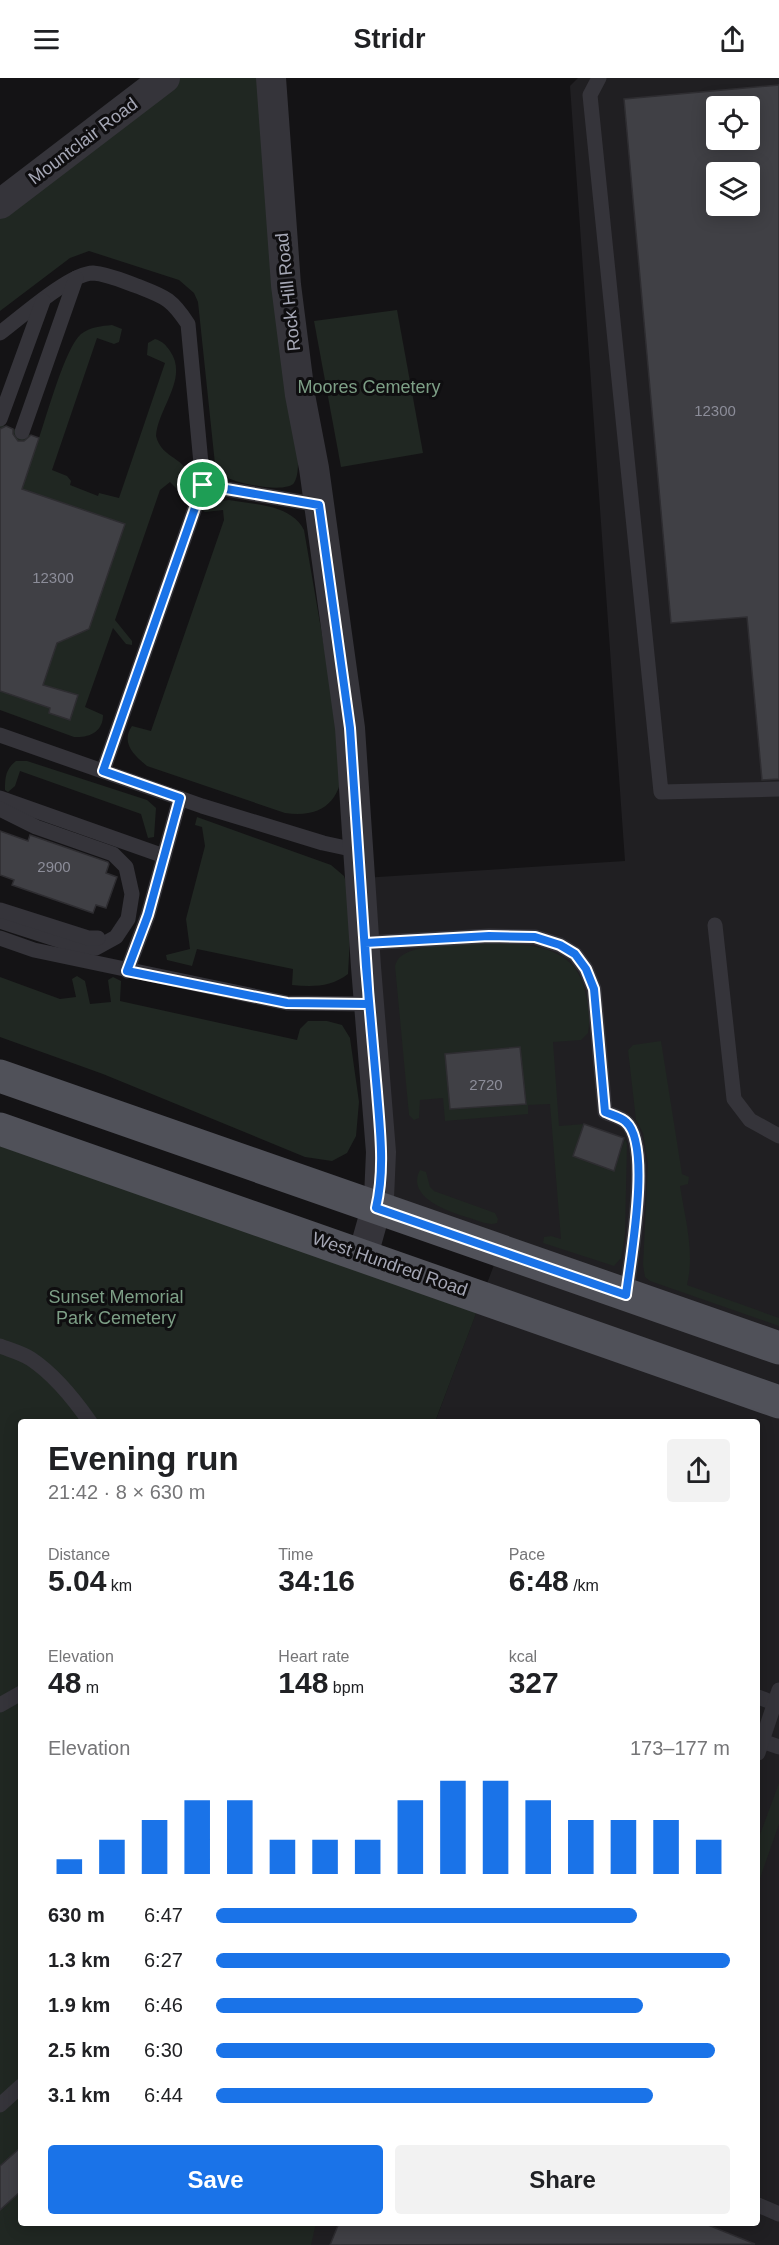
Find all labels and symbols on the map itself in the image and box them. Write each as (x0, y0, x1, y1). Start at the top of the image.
street label: Mountclair Road (25, 94, 141, 188)
street label: Rock Hill Road (272, 232, 304, 352)
park label: Moores Cemetery (297, 377, 441, 397)
house number: 12300 (694, 402, 736, 419)
pin (177, 459, 228, 510)
house number: 12300 (32, 569, 74, 586)
house number: 2900 (37, 858, 71, 875)
house number: 2720 (469, 1076, 503, 1093)
street label: West Hundred Road (310, 1228, 470, 1300)
park label: Sunset Memorial Park Cemetery (48, 1287, 184, 1328)

